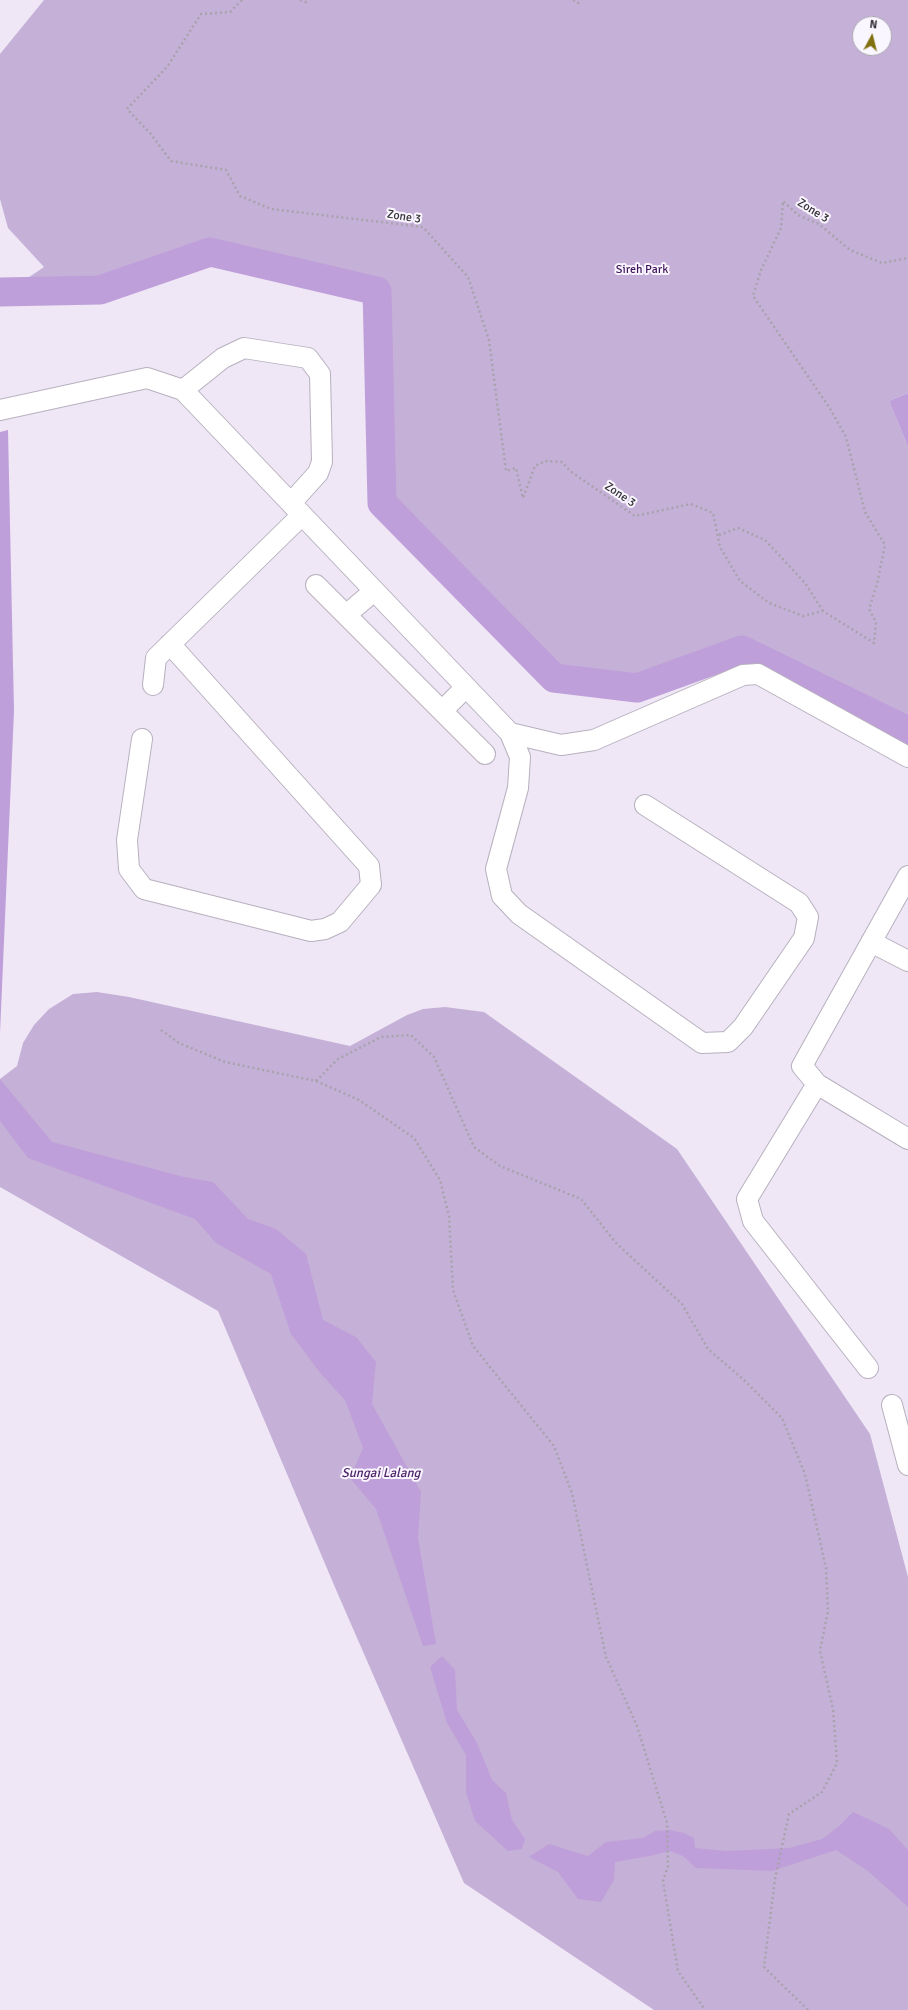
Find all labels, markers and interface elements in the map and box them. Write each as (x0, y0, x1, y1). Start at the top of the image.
north arrow (852, 16, 892, 56)
text: N (869, 18, 878, 32)
street label: Zone 3 (795, 196, 831, 226)
street label: Zone 3 (386, 207, 422, 227)
park label: Sireh Park (616, 263, 668, 277)
street label: Zone 3 (602, 479, 638, 511)
water label: Sungai Lalang (342, 1466, 420, 1482)

